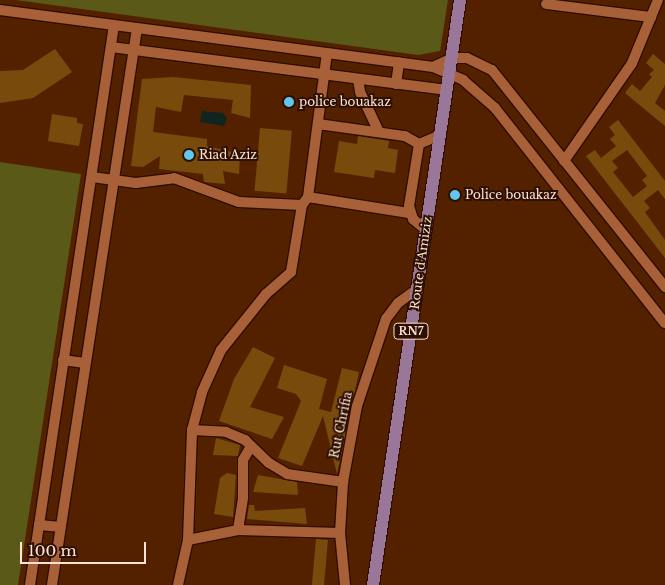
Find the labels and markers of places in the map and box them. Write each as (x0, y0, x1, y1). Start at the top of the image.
place label: police bouakaz (299, 95, 391, 109)
marker: police bouakaz (283, 96, 295, 108)
place label: Riad Aziz (199, 148, 257, 162)
marker: Riad Aziz (183, 149, 195, 161)
place label: Police bouakaz (465, 188, 557, 202)
marker: Police bouakaz (449, 189, 461, 201)

